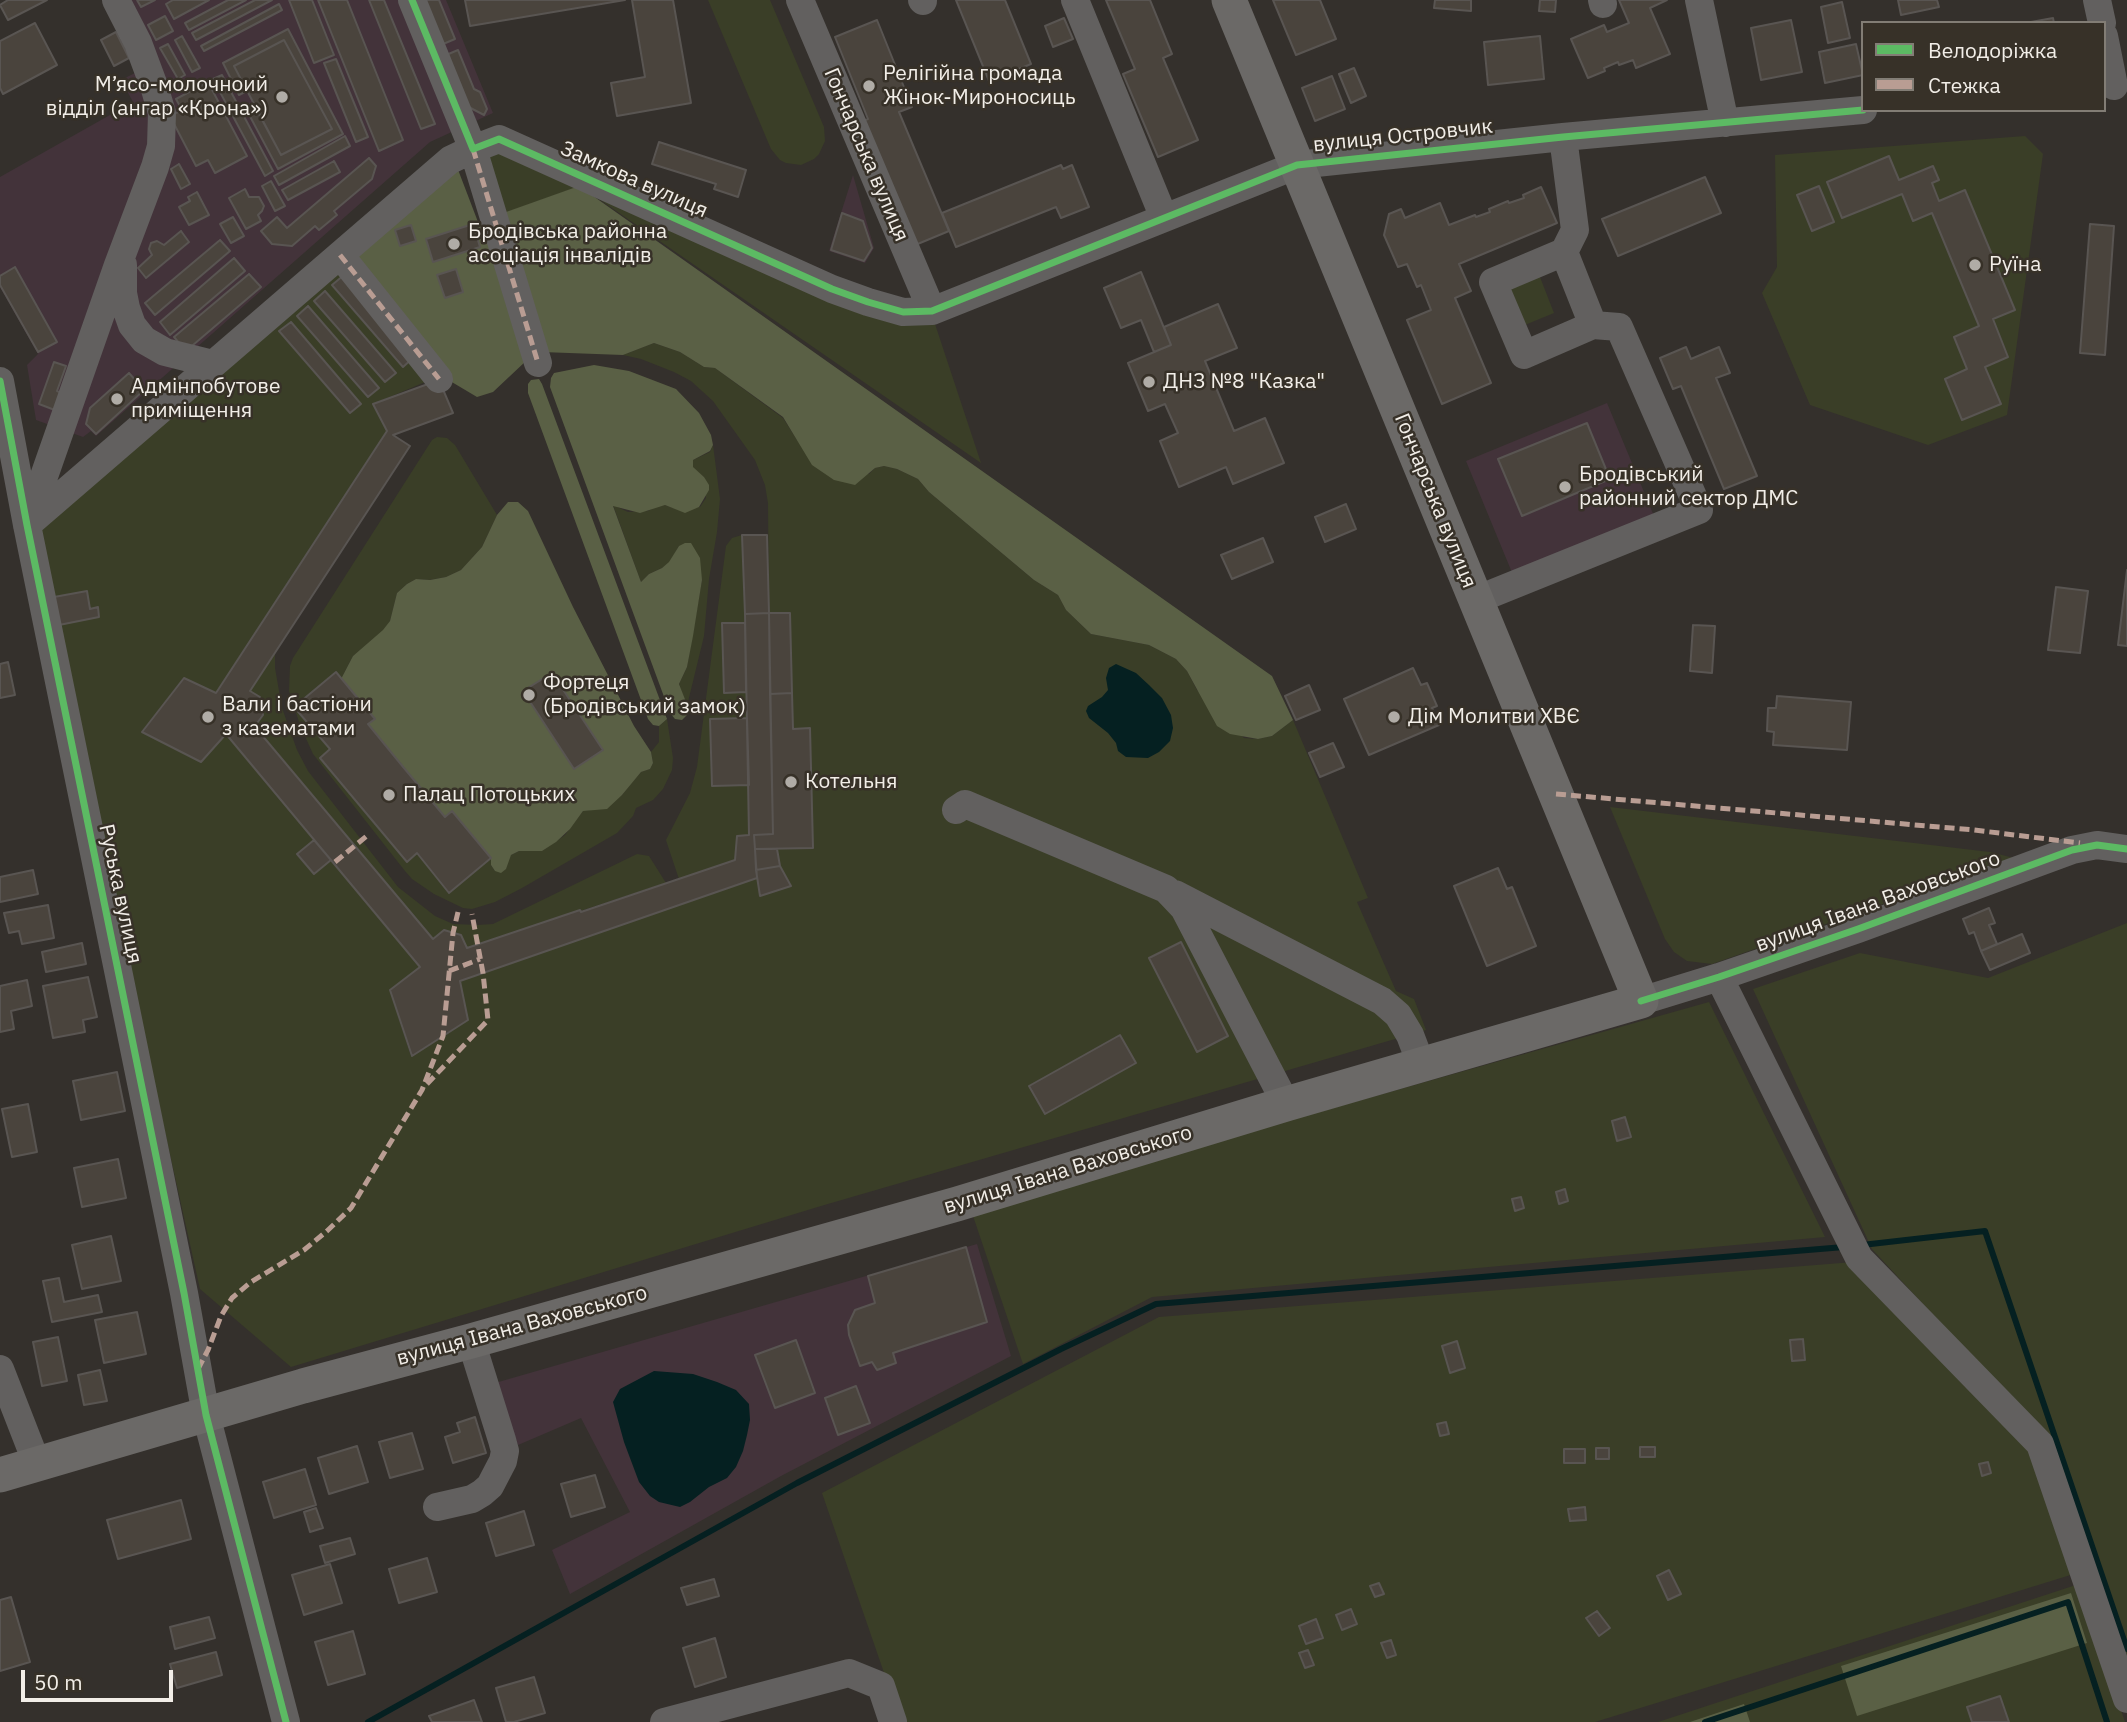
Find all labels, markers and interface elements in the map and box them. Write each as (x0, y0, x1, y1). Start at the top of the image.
legend (1861, 21, 2106, 112)
text: Велодоріжка (1928, 36, 2057, 64)
place label: Релігійна громада Жінок-Мироносиць (883, 61, 1076, 111)
street label: Гончарська вулиця (818, 65, 914, 245)
text: Стежка (1928, 71, 2001, 99)
place label: М’ясо-молочноий відділ (ангар «Крона») (46, 72, 268, 122)
marker: Релігійна громада Жінок-Мироносиць (861, 78, 877, 94)
marker: М’ясо-молочноий відділ (ангар «Крона») (274, 89, 290, 105)
street label: вулиця Островчик (1312, 114, 1494, 158)
street label: Замкова вулиця (556, 136, 712, 224)
place label: Бродівська районна асоціація інвалідів (468, 219, 667, 269)
marker: Бродівська районна асоціація інвалідів (446, 236, 462, 252)
place label: Руїна (1989, 252, 2041, 278)
marker: Руїна (1967, 257, 1983, 273)
place label: ДНЗ №8 "Казка" (1163, 369, 1325, 395)
place label: Адмінпобутове приміщення (131, 374, 281, 424)
marker: ДНЗ №8 "Казка" (1141, 374, 1157, 390)
marker: Адмінпобутове приміщення (109, 391, 125, 407)
street label: Гончарська вулиця (1388, 410, 1482, 592)
place label: Бродівський районний сектор ДМС (1579, 462, 1798, 512)
marker: Бродівський районний сектор ДМС (1557, 479, 1573, 495)
place label: Фортеця (Бродівський замок) (543, 670, 746, 720)
marker: Фортеця (Бродівський замок) (521, 687, 537, 703)
place label: Вали і бастіони з казематами (222, 692, 372, 742)
place label: Дім Молитви ХВЄ (1408, 704, 1580, 730)
marker: Вали і бастіони з казематами (200, 709, 216, 725)
marker: Дім Молитви ХВЄ (1386, 709, 1402, 725)
place label: Котельня (805, 769, 897, 795)
marker: Котельня (783, 774, 799, 790)
place label: Палац Потоцьких (403, 782, 575, 808)
marker: Палац Потоцьких (381, 787, 397, 803)
street label: Руська вулиця (93, 822, 147, 966)
street label: вулиця Івана Ваховського (1752, 846, 2004, 958)
street label: вулиця Івана Ваховського (941, 1120, 1195, 1220)
street label: вулиця Івана Ваховського (394, 1280, 650, 1372)
scale bar (24, 1656, 177, 1700)
text: 50 m (34, 1668, 83, 1696)

